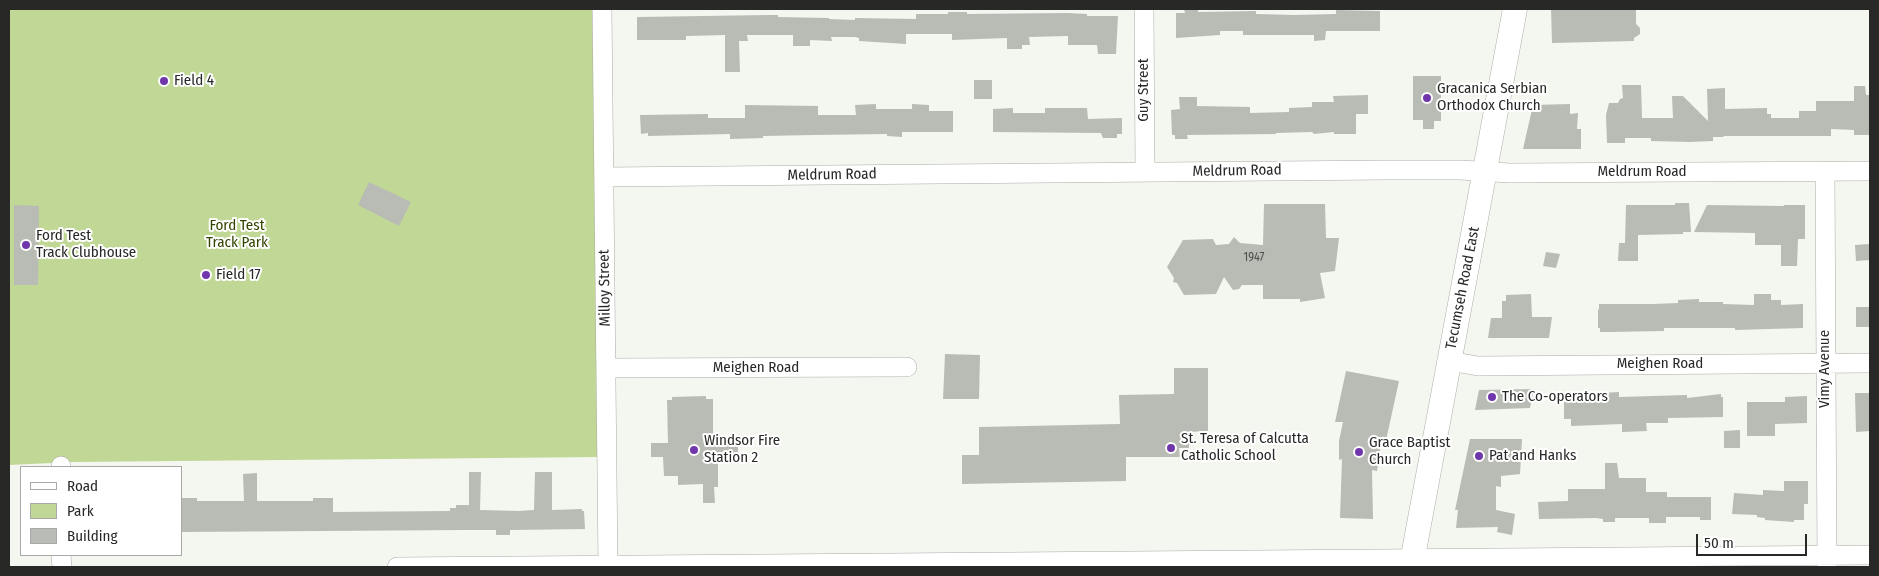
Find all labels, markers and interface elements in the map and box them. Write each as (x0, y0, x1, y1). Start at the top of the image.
street label: Guy Street (1135, 58, 1153, 122)
place label: Field 4 (174, 72, 214, 90)
marker: Field 4 (158, 75, 170, 87)
place label: Gracanica Serbian Orthodox Church (1437, 80, 1547, 115)
marker: Gracanica Serbian Orthodox Church (1421, 92, 1433, 104)
street label: Meldrum Road (1192, 161, 1282, 181)
street label: Meldrum Road (1597, 163, 1687, 181)
street label: Meldrum Road (787, 165, 877, 185)
park label: Ford Test Track Park (206, 217, 268, 252)
street label: Tecumseh Road East (1442, 225, 1484, 351)
place label: Ford Test Track Clubhouse (36, 227, 136, 262)
marker: Ford Test Track Clubhouse (20, 239, 32, 251)
street label: Milloy Street (595, 249, 615, 327)
house number: 1947 (1244, 251, 1264, 265)
place label: Field 17 (216, 266, 261, 284)
marker: Field 17 (200, 269, 212, 281)
street label: Vimy Avenue (1816, 330, 1834, 408)
street label: Meighen Road (1617, 355, 1703, 373)
street label: Meighen Road (713, 359, 799, 377)
place label: The Co-operators (1502, 388, 1608, 406)
marker: The Co-operators (1486, 391, 1498, 403)
place label: St. Teresa of Calcutta Catholic School (1181, 430, 1309, 465)
place label: Windsor Fire Station 2 (704, 432, 780, 467)
place label: Grace Baptist Church (1369, 434, 1450, 469)
marker: St. Teresa of Calcutta Catholic School (1165, 442, 1177, 454)
marker: Windsor Fire Station 2 (688, 444, 700, 456)
marker: Grace Baptist Church (1353, 446, 1365, 458)
place label: Pat and Hanks (1489, 447, 1576, 465)
marker: Pat and Hanks (1473, 450, 1485, 462)
legend (20, 466, 182, 556)
text: Road (67, 477, 98, 495)
text: Park (67, 502, 94, 520)
scale bar (1699, 524, 1810, 556)
text: Building (67, 527, 118, 545)
text: 50 m (1704, 534, 1734, 552)

